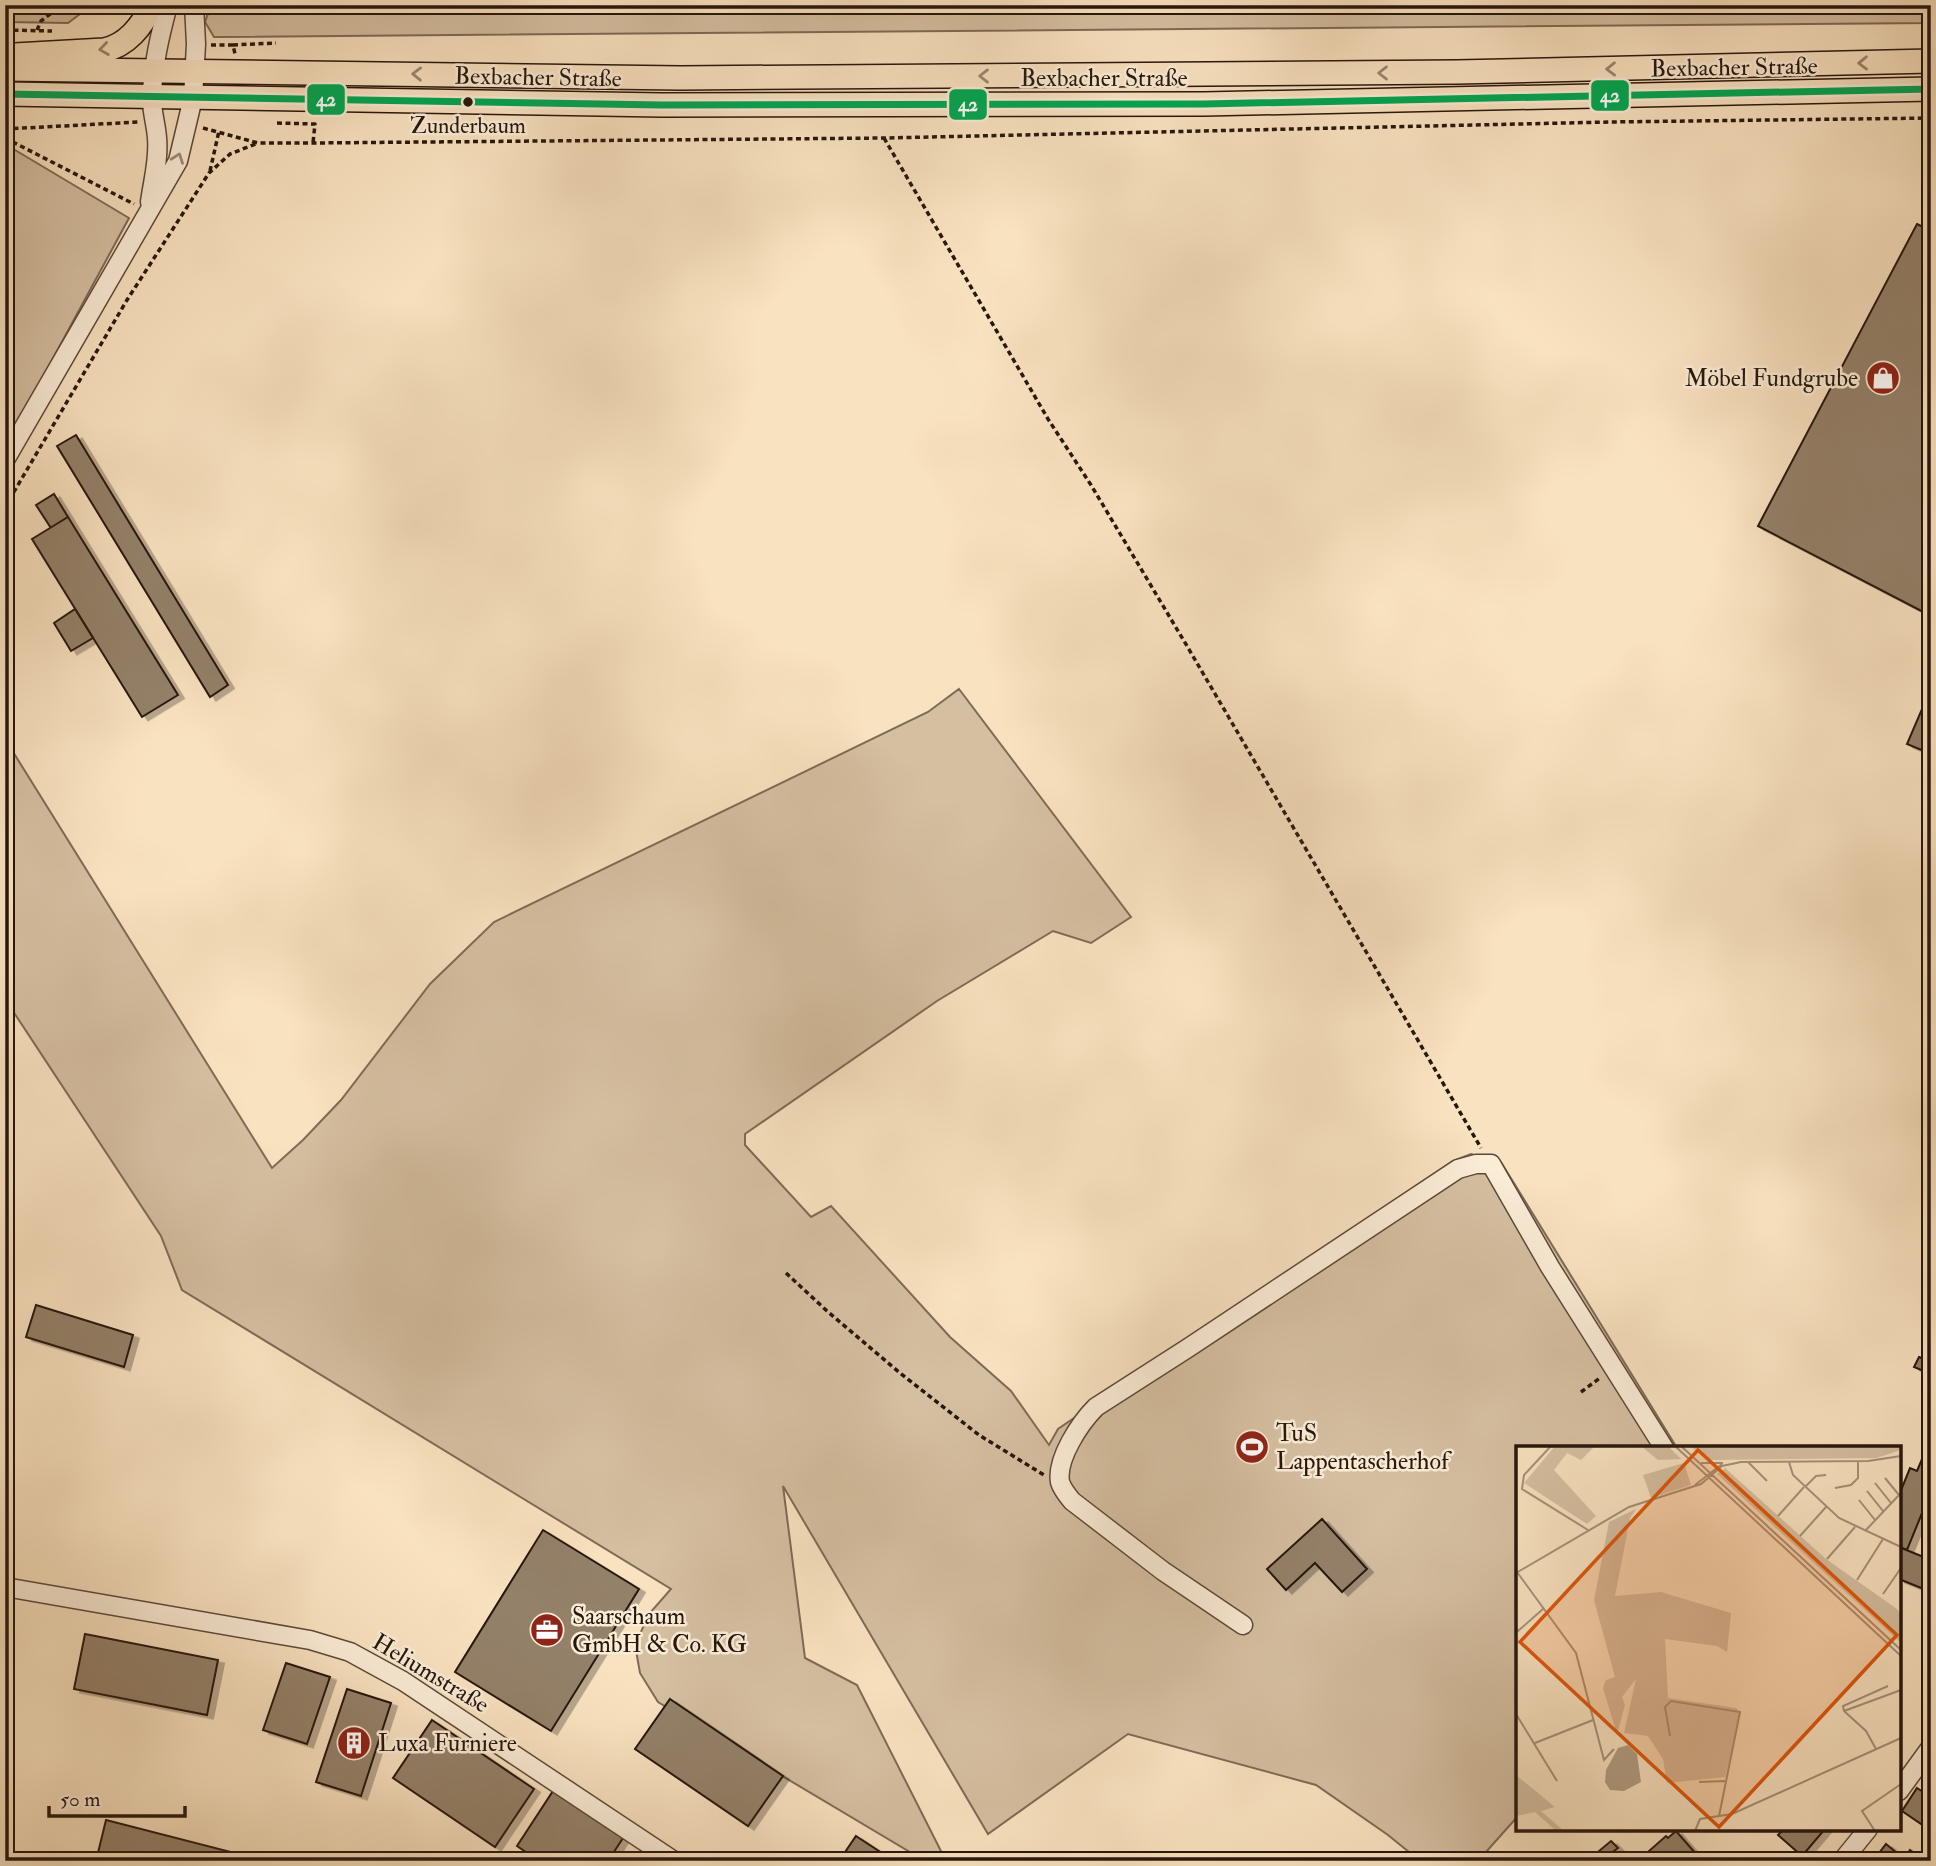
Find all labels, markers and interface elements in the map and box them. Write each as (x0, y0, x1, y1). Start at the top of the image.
one-way arrow (98, 42, 110, 57)
street label: Bexbacher Straße (1650, 51, 1818, 84)
one-way arrow (1857, 55, 1867, 71)
street label: Bexbacher Straße (454, 61, 622, 94)
one-way arrow (1605, 61, 1616, 76)
street label: Bexbacher Straße (1020, 63, 1188, 94)
one-way arrow (1377, 65, 1388, 81)
one-way arrow (411, 66, 421, 82)
one-way arrow (978, 68, 989, 84)
line badge: 42 (1590, 79, 1630, 112)
line badge: 42 (306, 83, 346, 116)
text: 42 (1599, 84, 1620, 108)
text: 42 (315, 88, 336, 112)
line badge: 42 (948, 88, 988, 121)
text: 42 (957, 93, 978, 117)
marker: Zunderbaum (461, 95, 475, 109)
place label: Zunderbaum (410, 112, 526, 140)
one-way arrow (170, 152, 184, 164)
shop icon: Möbel Fundgrube (1864, 359, 1902, 397)
place label: Möbel Fundgrube (1685, 363, 1858, 394)
place label: TuS Lappentascherhof (1276, 1418, 1452, 1477)
sports icon: TuS Lappentascherhof (1233, 1428, 1271, 1466)
inset map (1516, 1446, 1901, 1831)
place label: Saarschaum GmbH & Co. KG (572, 1601, 747, 1660)
office icon: Saarschaum GmbH & Co. KG (528, 1611, 566, 1649)
street label: Heliumstraße (367, 1626, 495, 1720)
building icon: Luxa Furniere (335, 1724, 373, 1762)
place label: Luxa Furniere (378, 1728, 517, 1759)
scale bar (49, 1775, 186, 1819)
text: 50 m (60, 1786, 101, 1813)

